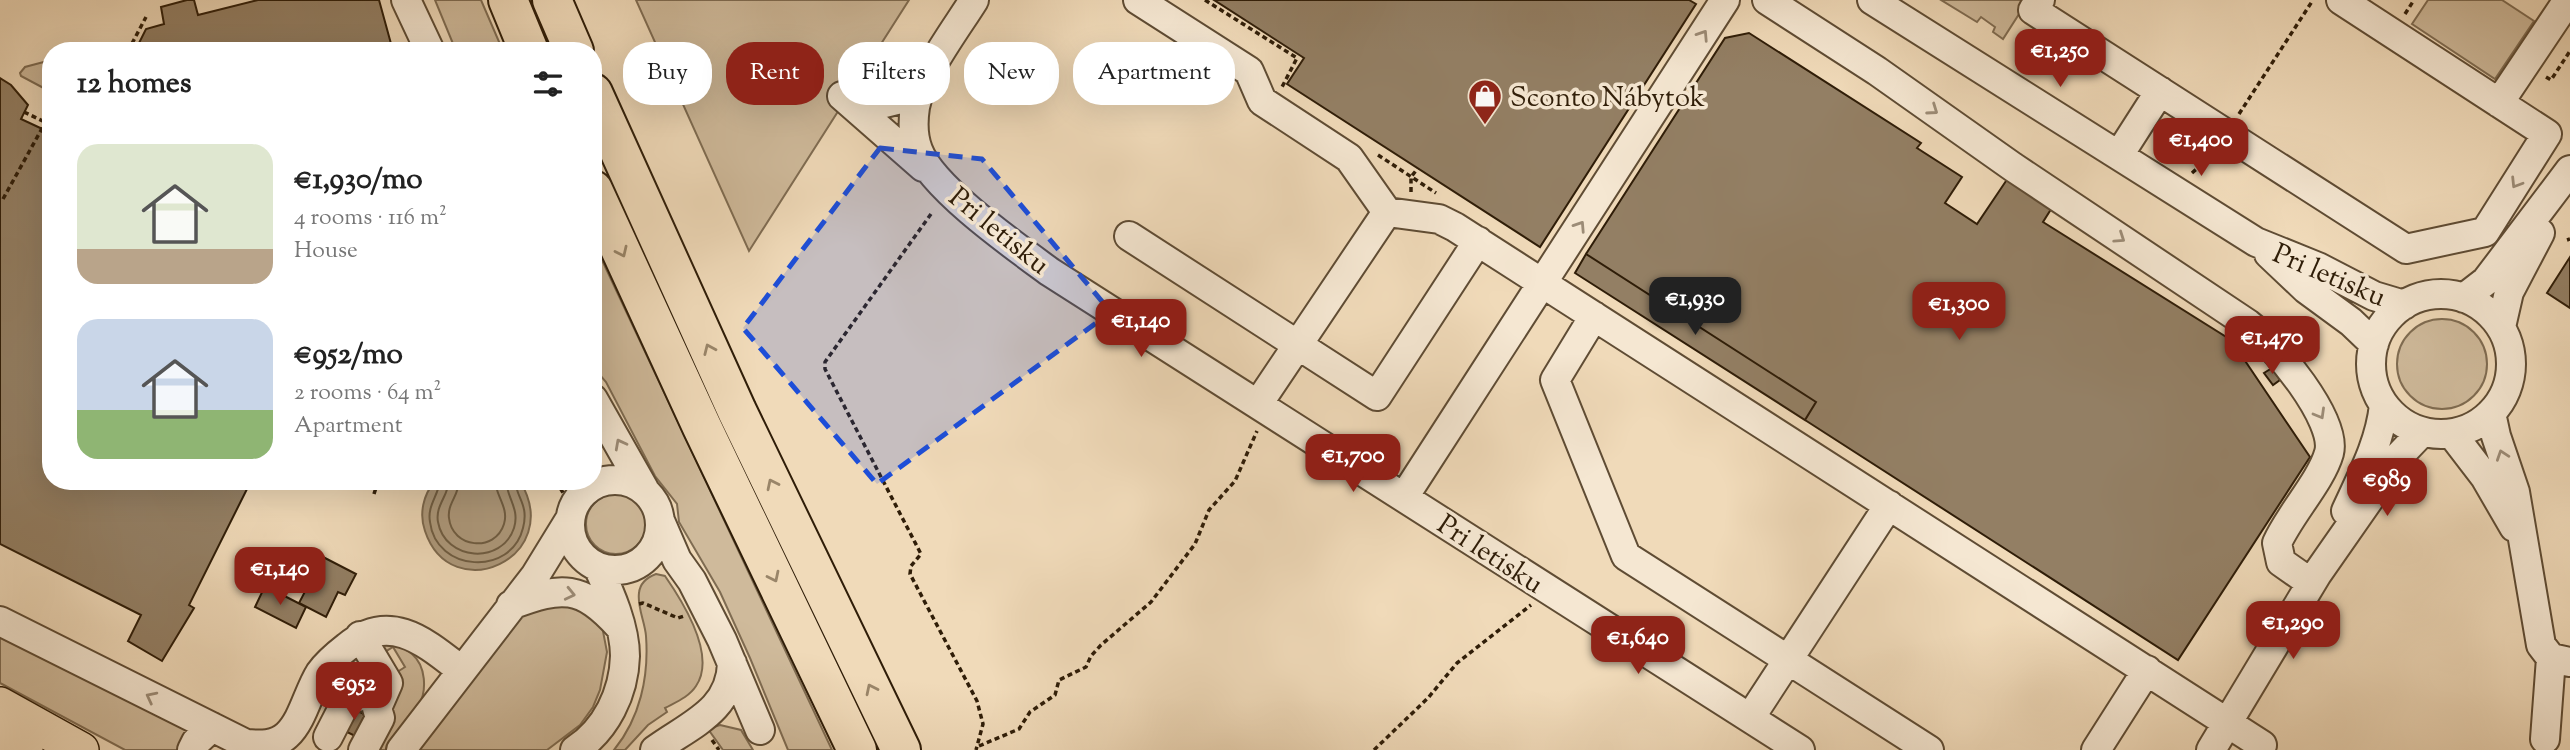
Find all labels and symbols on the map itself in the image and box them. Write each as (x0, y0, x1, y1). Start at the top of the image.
one-way arrow (1694, 29, 1707, 42)
pin: €1,250 (2003, 29, 2117, 89)
shop icon: Sconto Nábytok (1466, 77, 1504, 126)
place label: Sconto Nábytok (1510, 79, 1705, 119)
one-way arrow (1925, 102, 1938, 114)
pin: €1,400 (2144, 118, 2258, 178)
one-way arrow (2511, 175, 2524, 188)
street label: Pri letisku (939, 179, 1057, 286)
one-way arrow (1571, 221, 1584, 234)
one-way arrow (2113, 230, 2126, 243)
street label: Pri letisku (2266, 235, 2392, 319)
one-way arrow (614, 245, 628, 257)
pin: €1,930 (1638, 278, 1752, 337)
pin: €1,300 (1902, 282, 2016, 342)
pin: €1,140 (1084, 300, 1198, 359)
pin: €1,470 (2215, 316, 2329, 376)
one-way arrow (703, 344, 717, 356)
one-way arrow (2312, 407, 2325, 419)
pin: €1,700 (1296, 434, 1410, 494)
one-way arrow (614, 439, 628, 451)
one-way arrow (2496, 450, 2510, 462)
pin: €989 (2346, 458, 2428, 518)
one-way arrow (766, 479, 780, 491)
street label: Pri letisku (1428, 506, 1550, 605)
pin: €1,140 (223, 548, 337, 607)
one-way arrow (766, 570, 780, 582)
one-way arrow (563, 586, 575, 601)
pin: €1,290 (2236, 602, 2350, 661)
pin: €1,640 (1581, 616, 1695, 676)
pin: €952 (313, 662, 395, 722)
one-way arrow (865, 683, 879, 696)
one-way arrow (146, 691, 158, 705)

